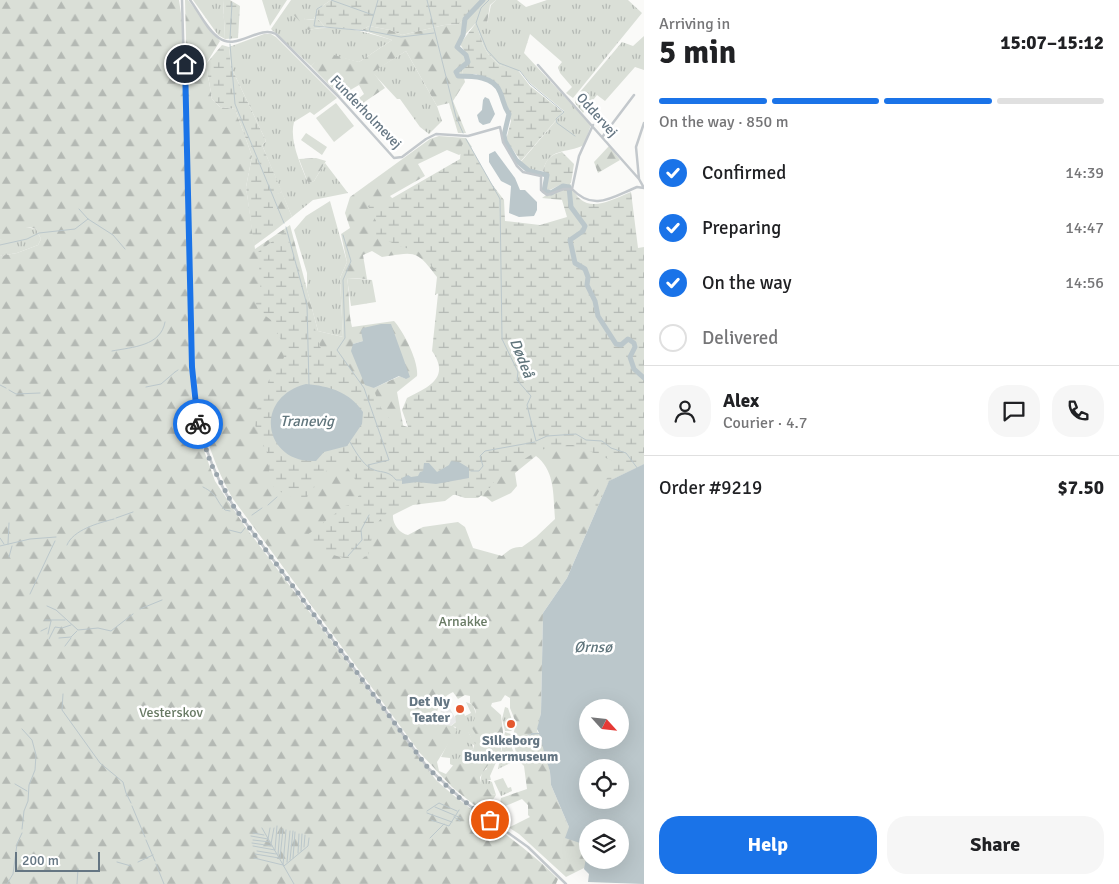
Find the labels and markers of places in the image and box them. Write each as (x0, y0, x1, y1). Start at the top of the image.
pin (164, 43, 206, 85)
place label: Det Ny Teater (409, 693, 450, 726)
marker: Det Ny Teater (454, 703, 466, 715)
marker: Silkeborg Bunkermuseum (505, 718, 517, 730)
place label: Silkeborg Bunkermuseum (464, 732, 558, 765)
pin (469, 799, 511, 841)

